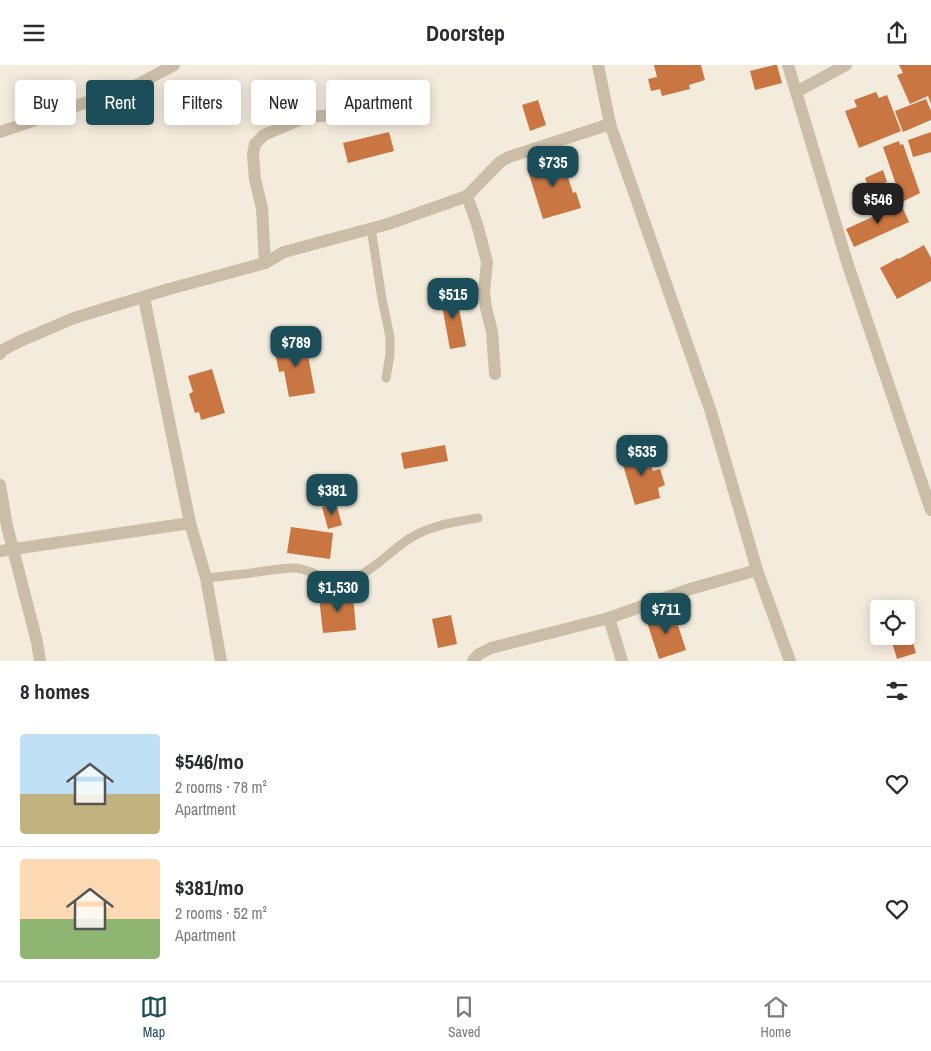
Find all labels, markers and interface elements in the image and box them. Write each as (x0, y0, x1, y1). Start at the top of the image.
text: Doorstep (426, 18, 505, 48)
icon: menu (20, 19, 48, 47)
icon: share (883, 19, 911, 47)
chip: Buy (15, 80, 76, 125)
chip: Rent (86, 80, 154, 125)
chip: Filters (164, 80, 241, 125)
chip: New (251, 80, 316, 125)
chip: Apartment (326, 80, 430, 125)
pin: $735 (523, 145, 583, 188)
text: $735 (538, 151, 568, 173)
pin: $546 (848, 183, 908, 225)
text: $546 (863, 188, 893, 210)
pin: $515 (423, 277, 483, 320)
text: $515 (438, 283, 468, 305)
pin: $789 (266, 325, 326, 368)
text: $789 (281, 331, 311, 353)
pin: $535 (612, 435, 672, 477)
text: $535 (627, 440, 657, 462)
pin: $381 (302, 473, 362, 516)
text: $381 (317, 479, 347, 501)
pin: $1,530 (297, 571, 379, 613)
text: $1,530 (318, 576, 358, 598)
pin: $711 (636, 593, 696, 635)
text: $711 (652, 598, 680, 620)
map controls (870, 600, 915, 645)
button: locate (870, 600, 915, 645)
text: 8 homes (20, 677, 90, 706)
icon: filters (883, 677, 911, 705)
text: $546/mo (175, 747, 244, 776)
icon: home (60, 754, 120, 814)
icon: heart (883, 770, 911, 798)
text: 2 rooms · 78 m² (175, 776, 267, 798)
text: Apartment (175, 798, 236, 820)
text: $381/mo (175, 873, 244, 902)
icon: home (60, 879, 120, 939)
icon: heart (883, 895, 911, 923)
text: 2 rooms · 52 m² (175, 902, 267, 924)
text: Apartment (175, 924, 236, 946)
tab: Map (140, 993, 168, 1041)
tab: Saved (448, 993, 480, 1041)
tab: Home (760, 993, 791, 1041)

